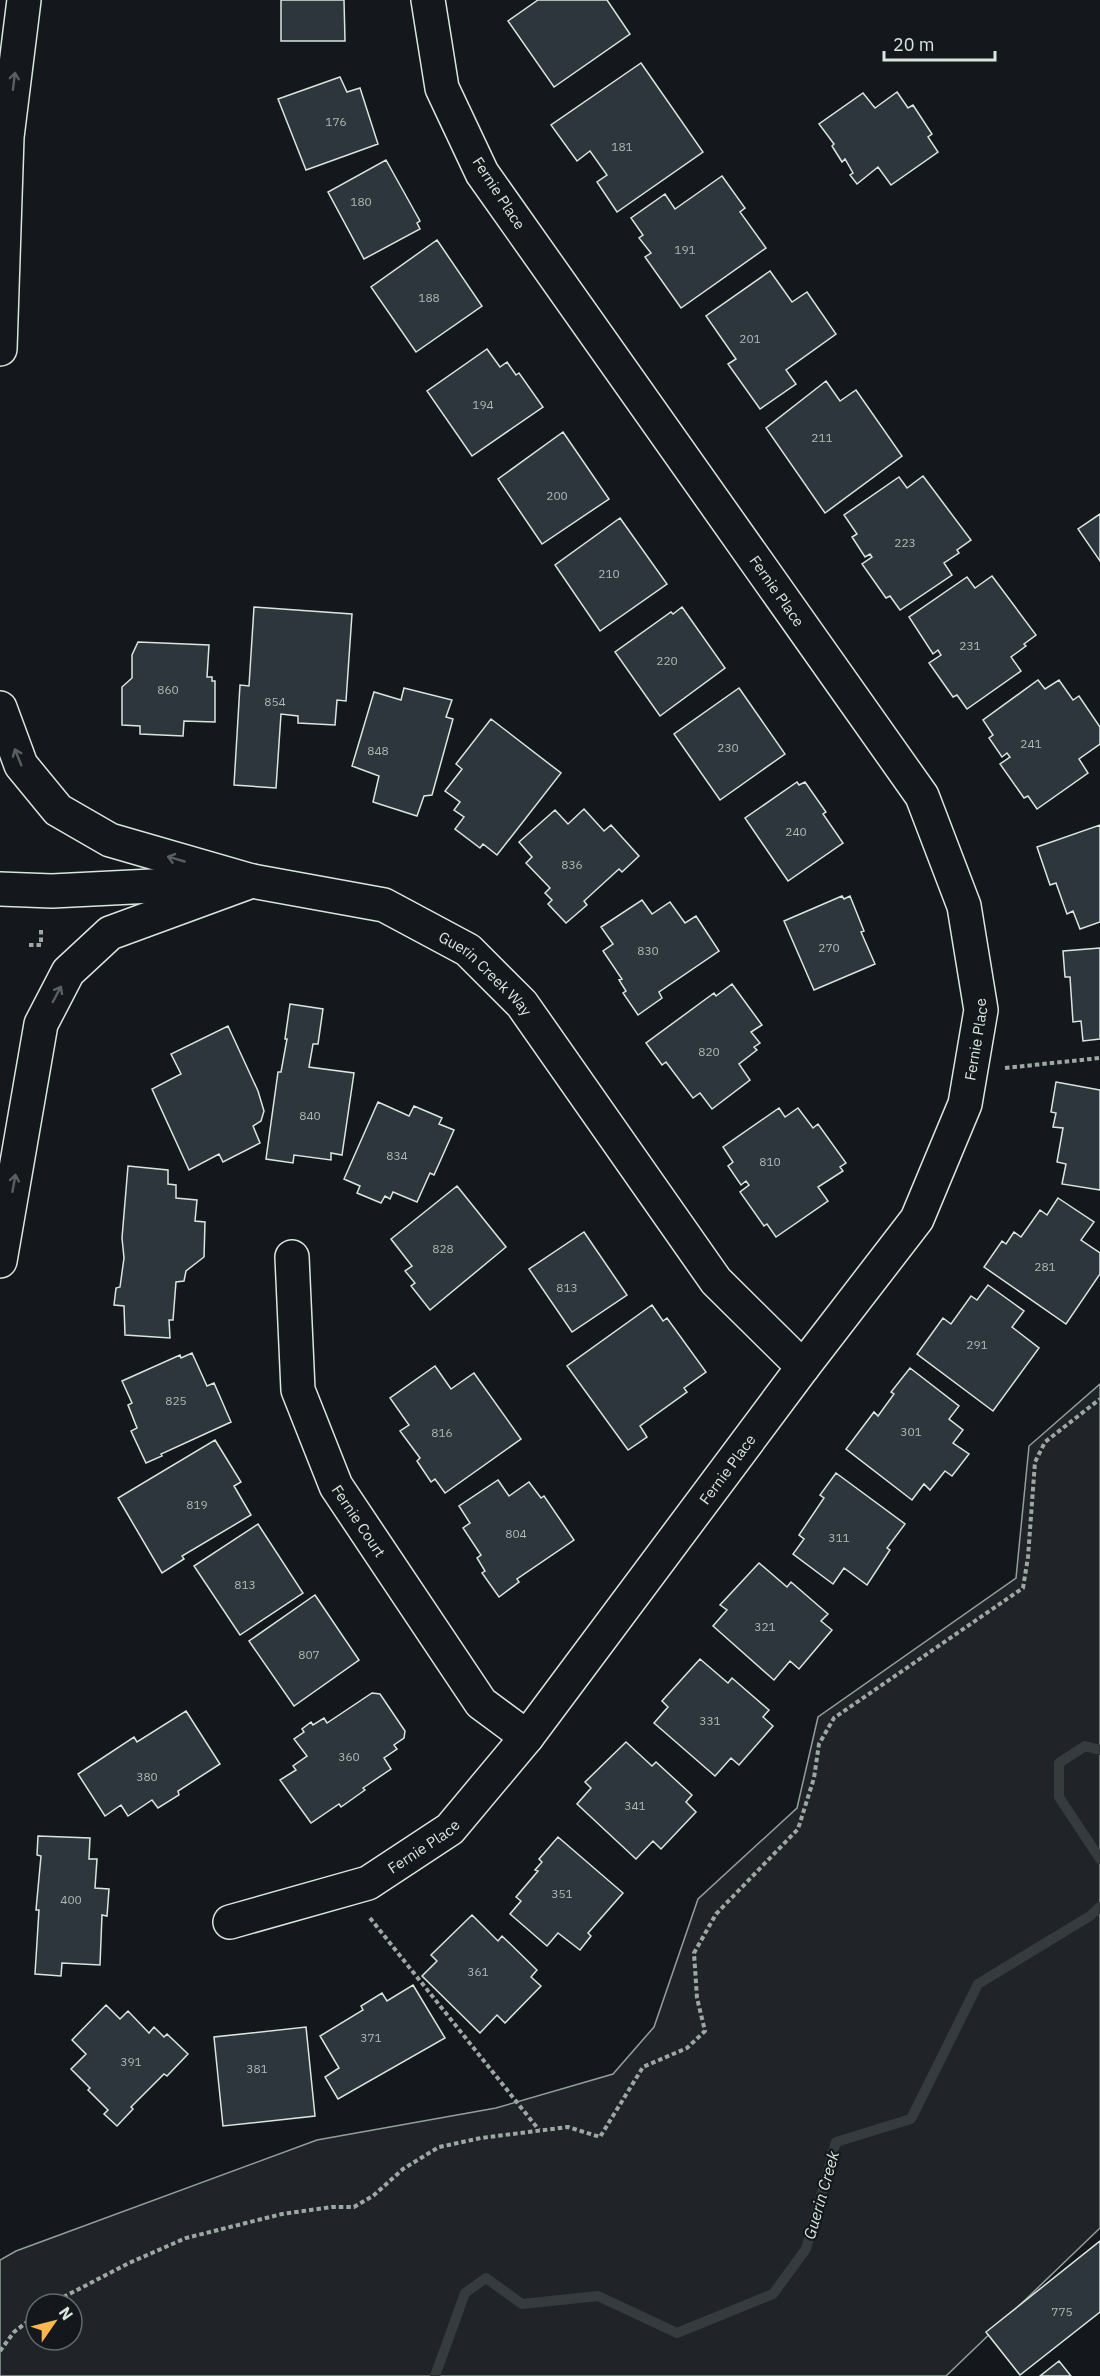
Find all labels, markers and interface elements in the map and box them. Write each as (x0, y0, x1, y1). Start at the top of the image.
scale bar (884, 24, 995, 62)
text: 20 m (893, 33, 935, 56)
one-way arrow (8, 72, 19, 92)
house number: 176 (325, 114, 347, 129)
house number: 181 (611, 139, 633, 154)
street label: Fernie Place (469, 153, 529, 233)
house number: 180 (350, 194, 372, 209)
house number: 191 (674, 242, 696, 257)
house number: 188 (418, 290, 440, 305)
house number: 201 (739, 331, 761, 346)
house number: 194 (472, 397, 494, 412)
house number: 211 (811, 430, 833, 445)
house number: 200 (546, 488, 568, 503)
house number: 223 (894, 535, 916, 550)
street label: Fernie Place (746, 552, 808, 630)
house number: 210 (598, 566, 620, 581)
house number: 231 (959, 638, 981, 653)
house number: 220 (656, 653, 678, 668)
house number: 860 (157, 682, 179, 697)
house number: 854 (264, 694, 286, 709)
house number: 241 (1020, 736, 1042, 751)
house number: 230 (717, 740, 739, 755)
house number: 848 (367, 743, 389, 758)
one-way arrow (12, 748, 23, 767)
house number: 240 (785, 824, 807, 839)
one-way arrow (167, 853, 186, 864)
house number: 836 (561, 857, 583, 872)
street label: Guerin Creek Way (436, 927, 537, 1020)
house number: 270 (818, 940, 840, 955)
house number: 830 (637, 943, 659, 958)
one-way arrow (52, 986, 63, 1004)
street label: Fernie Place (960, 997, 991, 1082)
house number: 820 (698, 1044, 720, 1059)
house number: 840 (299, 1108, 321, 1123)
house number: 834 (386, 1148, 408, 1163)
house number: 810 (759, 1154, 781, 1169)
one-way arrow (8, 1174, 19, 1193)
house number: 828 (432, 1241, 454, 1256)
house number: 281 (1034, 1259, 1056, 1274)
house number: 813 (556, 1280, 578, 1295)
house number: 291 (966, 1337, 988, 1352)
house number: 825 (165, 1393, 187, 1408)
house number: 301 (900, 1424, 922, 1439)
house number: 816 (431, 1425, 453, 1440)
street label: Fernie Place (695, 1430, 759, 1508)
street label: Fernie Court (328, 1481, 390, 1560)
house number: 819 (186, 1497, 208, 1512)
house number: 804 (505, 1526, 527, 1541)
house number: 311 (828, 1530, 850, 1545)
house number: 813 (234, 1577, 256, 1592)
house number: 321 (754, 1619, 776, 1634)
house number: 807 (298, 1647, 320, 1662)
house number: 331 (699, 1713, 721, 1728)
house number: 360 (338, 1749, 360, 1764)
house number: 380 (136, 1769, 158, 1784)
house number: 341 (624, 1798, 646, 1813)
street label: Fernie Place (384, 1815, 464, 1877)
house number: 351 (551, 1886, 573, 1901)
house number: 400 (60, 1892, 82, 1907)
house number: 361 (467, 1964, 489, 1979)
house number: 371 (360, 2030, 382, 2045)
house number: 391 (120, 2054, 142, 2069)
house number: 381 (246, 2061, 268, 2076)
water label: Guerin Creek (799, 2148, 843, 2241)
north arrow (24, 2292, 84, 2352)
text: N (55, 2303, 78, 2324)
house number: 775 (1051, 2304, 1073, 2319)

